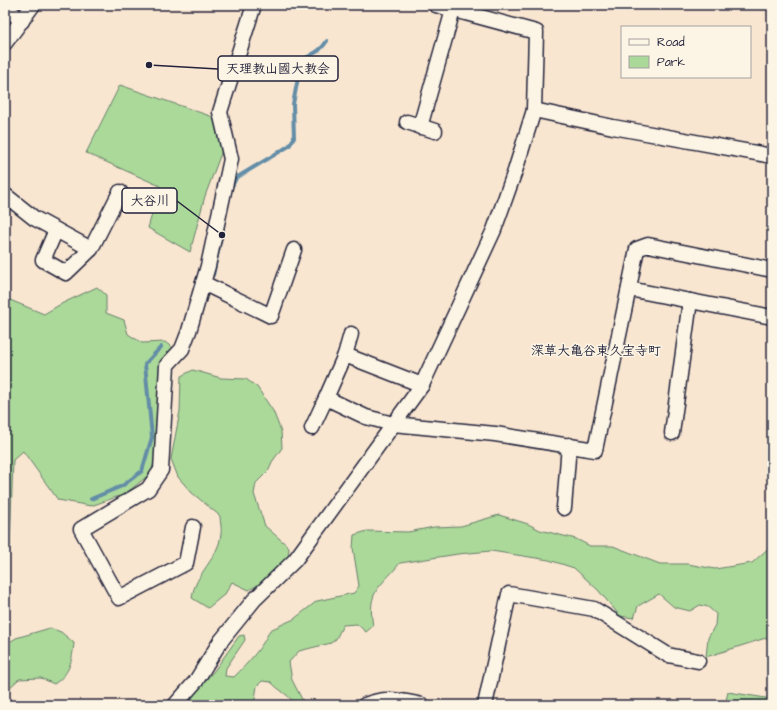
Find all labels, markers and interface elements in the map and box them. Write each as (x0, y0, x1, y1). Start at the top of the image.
legend (621, 26, 751, 78)
text: Road (657, 34, 685, 51)
text: Park (657, 54, 685, 71)
callout: 天理教山國大教会 (218, 56, 338, 81)
text: 天理教山國大教会 (226, 60, 330, 78)
callout: 大谷川 (122, 188, 177, 213)
text: 大谷川 (130, 192, 170, 210)
district label: 深草大亀谷東久宝寺町 (531, 342, 661, 360)

